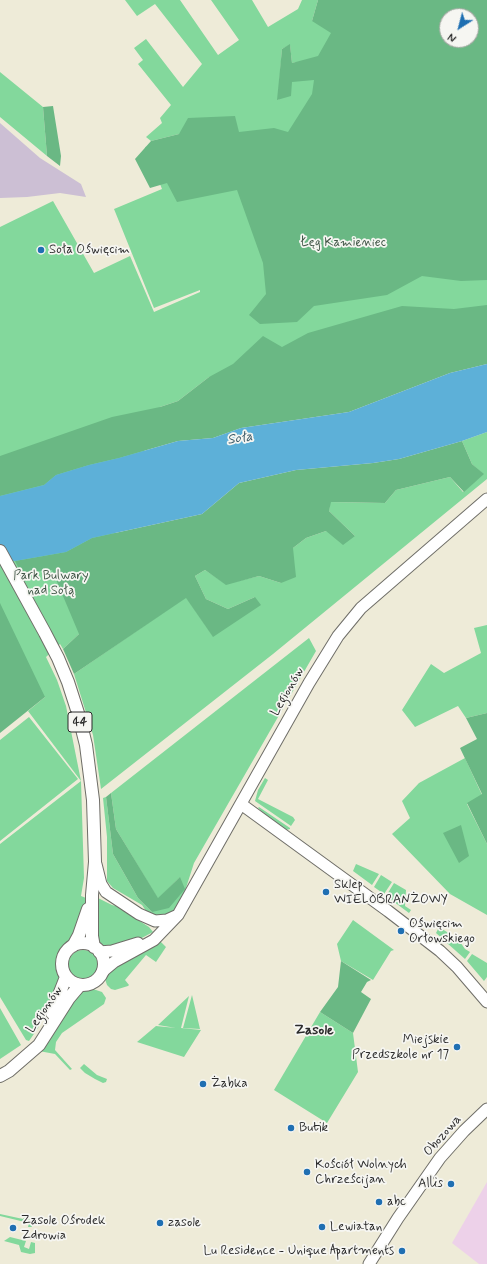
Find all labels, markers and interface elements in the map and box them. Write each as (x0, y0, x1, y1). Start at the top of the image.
north arrow (439, 8, 479, 48)
text: N (445, 29, 460, 45)
park label: Łęg Kamieniec (300, 235, 386, 251)
place label: Soła Oświęcim (49, 242, 130, 258)
marker: Soła Oświęcim (36, 245, 46, 255)
water label: Soła (226, 429, 254, 449)
park label: Park Bulwary nad Sołą (13, 568, 89, 599)
street label: Legionów (268, 665, 308, 719)
road number: 44 (68, 712, 92, 732)
place label: Sklep WIELOBRANŻOWY (334, 877, 448, 908)
marker: Sklep WIELOBRANŻOWY (321, 887, 331, 897)
place label: Oświęcim Orłowskiego (409, 916, 475, 947)
marker: Oświęcim Orłowskiego (396, 926, 406, 936)
street label: Legionów (24, 984, 66, 1036)
district label: Zasole (294, 1023, 334, 1039)
place label: Miejskie Przedszkole nr 17 (352, 1032, 449, 1063)
marker: Miejskie Przedszkole nr 17 (452, 1042, 462, 1052)
place label: Żabka (211, 1076, 248, 1092)
marker: Żabka (198, 1079, 208, 1089)
street label: Obozowa (421, 1112, 465, 1160)
place label: Butik (299, 1120, 328, 1136)
marker: Butik (286, 1123, 296, 1133)
place label: Kościół Wolnych Chrześcijan (315, 1157, 407, 1188)
marker: Kościół Wolnych Chrześcijan (302, 1167, 312, 1177)
place label: Allis (418, 1176, 443, 1192)
marker: Allis (446, 1179, 456, 1189)
place label: abc (387, 1194, 406, 1210)
marker: abc (374, 1197, 384, 1207)
place label: Zasole Ośrodek Zdrowia (21, 1213, 105, 1244)
place label: zasole (168, 1215, 201, 1231)
marker: zasole (155, 1218, 165, 1228)
place label: Lewiatan (330, 1219, 382, 1235)
marker: Lewiatan (317, 1222, 327, 1232)
marker: Zasole Ośrodek Zdrowia (8, 1223, 18, 1233)
place label: Lu Residence - Unique Apartments (203, 1243, 394, 1259)
marker: Lu Residence - Unique Apartments (397, 1246, 407, 1256)

